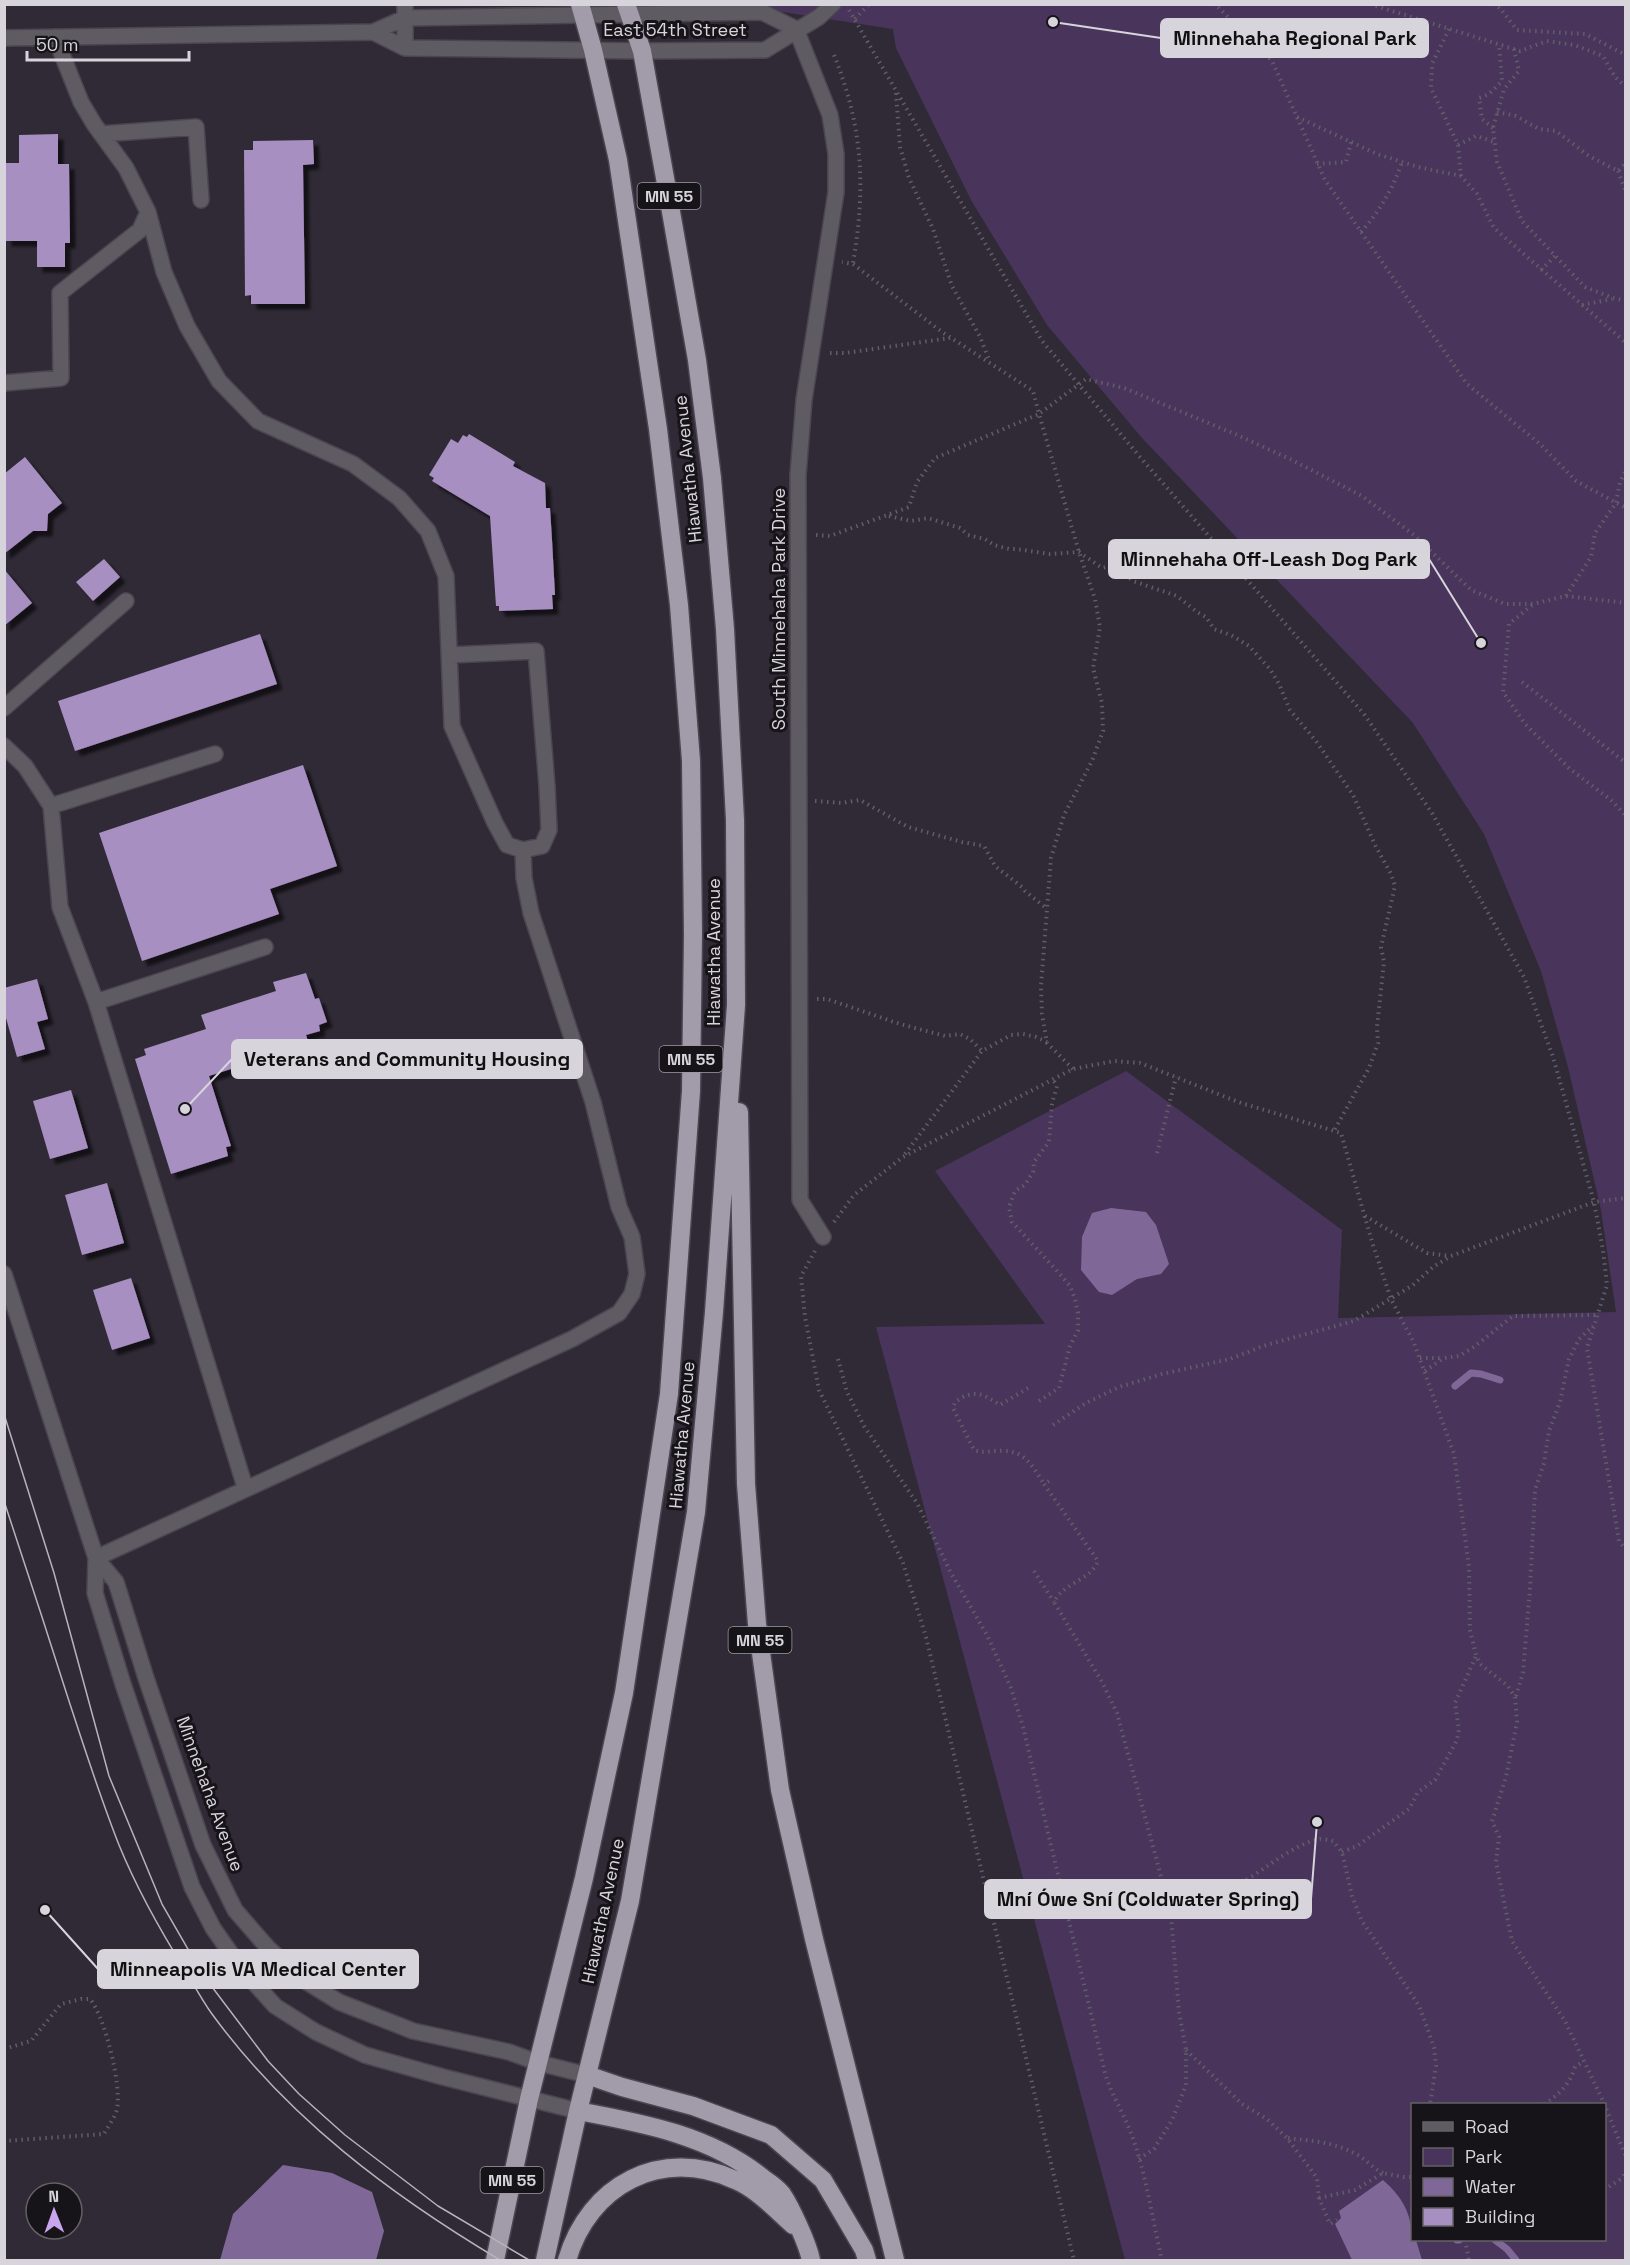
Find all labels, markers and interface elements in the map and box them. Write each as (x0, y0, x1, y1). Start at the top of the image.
street label: East 54th Street (603, 18, 747, 41)
callout: Minnehaha Regional Park (1161, 19, 1428, 57)
scale bar (27, 24, 189, 62)
text: Minnehaha Regional Park (1173, 25, 1417, 51)
text: 50 m (36, 33, 78, 56)
road number: MN 55 (638, 183, 700, 209)
street label: Hiawatha Avenue (668, 394, 707, 544)
street label: South Minnehaha Park Drive (767, 488, 790, 730)
callout: Minnehaha Off-Leash Dog Park (1109, 540, 1429, 578)
text: Minnehaha Off-Leash Dog Park (1121, 546, 1417, 572)
street label: Hiawatha Avenue (702, 878, 725, 1026)
callout: Veterans and Community Housing (232, 1040, 582, 1078)
text: Veterans and Community Housing (244, 1046, 570, 1072)
road number: MN 55 (660, 1046, 722, 1072)
street label: Hiawatha Avenue (664, 1360, 699, 1510)
road number: MN 55 (728, 1627, 792, 1653)
street label: Minnehaha Avenue (172, 1713, 249, 1875)
street label: Hiawatha Avenue (576, 1836, 629, 1986)
callout: Mní Ówe Sní (Coldwater Spring) (985, 1880, 1311, 1918)
text: Mní Ówe Sní (Coldwater Spring) (997, 1886, 1299, 1912)
callout: Minneapolis VA Medical Center (98, 1950, 418, 1988)
text: Minneapolis VA Medical Center (110, 1956, 406, 1982)
legend (1411, 2103, 1606, 2241)
text: Road (1465, 2115, 1509, 2138)
text: Park (1465, 2145, 1503, 2168)
road number: MN 55 (480, 2167, 544, 2193)
text: Water (1465, 2175, 1516, 2198)
north arrow (24, 2181, 84, 2241)
text: N (48, 2186, 59, 2207)
text: Building (1465, 2205, 1535, 2228)

